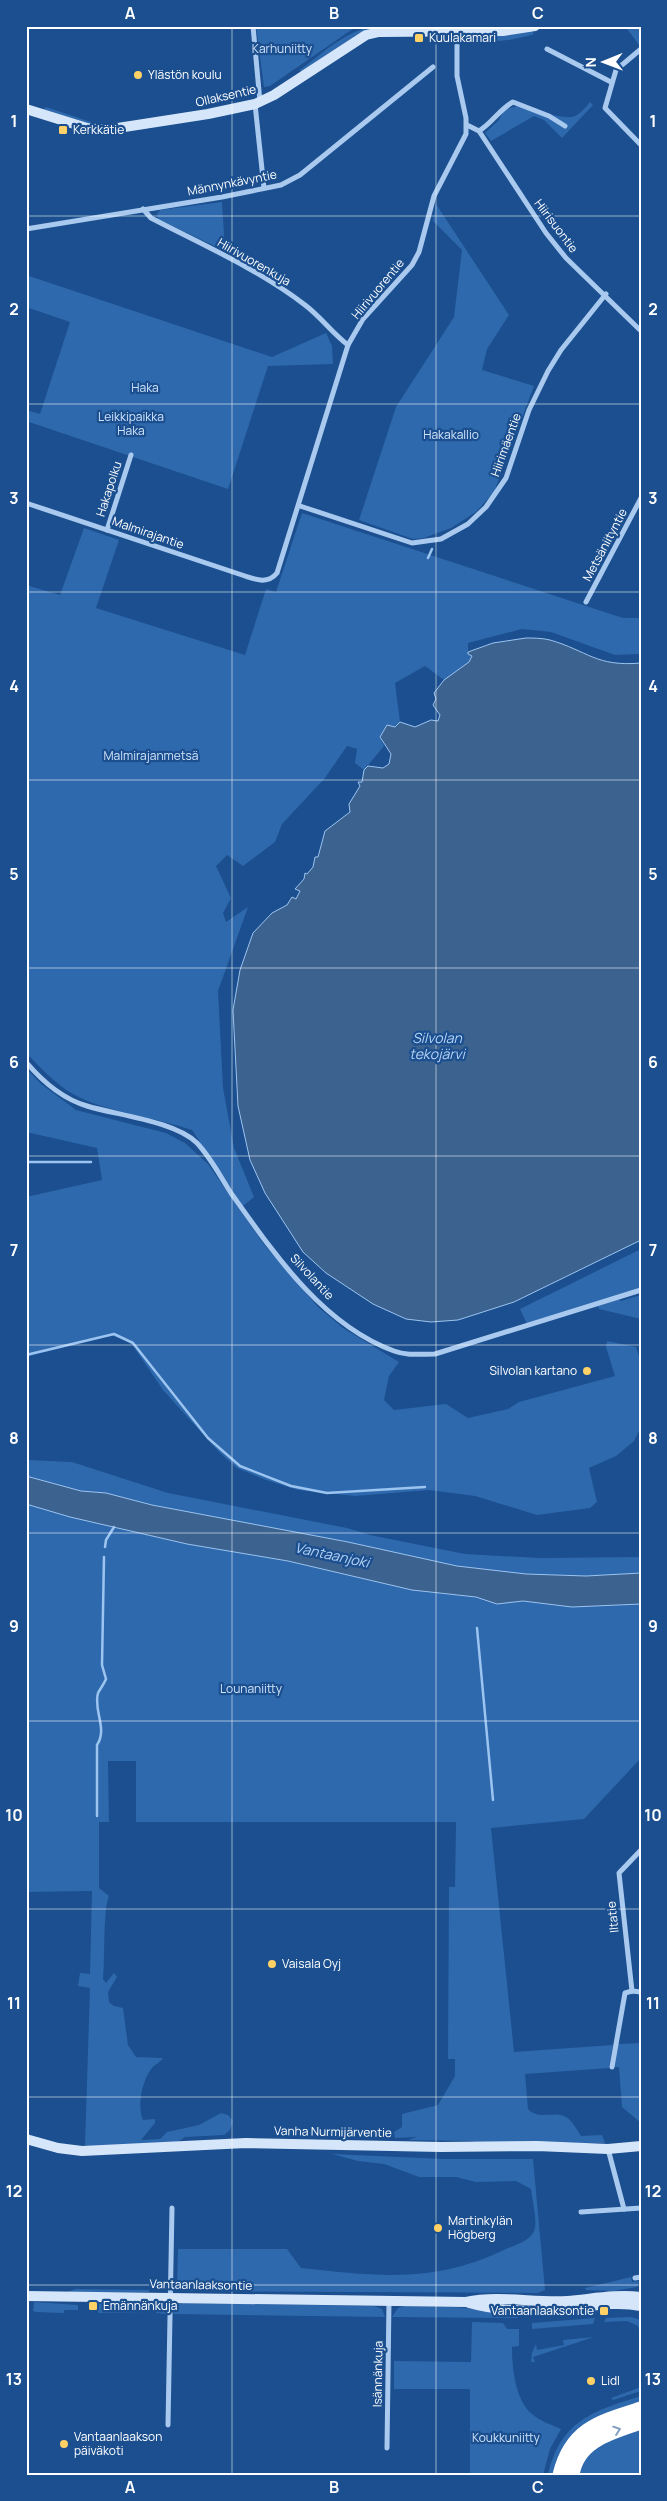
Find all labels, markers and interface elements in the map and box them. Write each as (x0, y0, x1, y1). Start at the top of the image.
text: A (125, 2, 136, 24)
text: B (329, 2, 339, 24)
text: C (532, 2, 544, 24)
place label: Kuulakamari (429, 29, 496, 46)
marker: Kuulakamari (413, 32, 425, 44)
north arrow (580, 38, 630, 88)
park label: Karhuniitty (252, 40, 313, 57)
text: N (581, 57, 600, 67)
place label: Ylästön koulu (148, 66, 222, 83)
marker: Ylästön koulu (132, 69, 144, 81)
street label: Ollaksentie (194, 80, 258, 111)
text: 1 (10, 110, 18, 132)
text: 1 (649, 110, 657, 132)
place label: Kerkkätie (73, 121, 124, 138)
marker: Kerkkätie (57, 124, 69, 136)
street label: Männynkävyntie (186, 166, 278, 200)
street label: Hiirisuontie (531, 195, 582, 256)
street label: Hiirivuorenkuja (214, 234, 294, 289)
street label: Hiirivuorentie (347, 255, 408, 323)
text: 2 (9, 298, 19, 320)
text: 2 (648, 298, 658, 320)
park label: Haka (131, 379, 159, 396)
park label: Leikkipaikka Haka (98, 408, 164, 439)
street label: Hiirimäentie (486, 411, 525, 479)
park label: Hakakallio (423, 426, 479, 443)
street label: Hakapolku (92, 459, 126, 519)
text: 3 (9, 487, 19, 509)
text: 3 (648, 487, 658, 509)
street label: Metsäniityntie (578, 505, 631, 584)
street label: Malmirajantie (110, 512, 186, 553)
text: 4 (9, 675, 19, 697)
text: 4 (648, 675, 658, 697)
park label: Malmirajanmetsä (103, 747, 199, 764)
text: 5 (9, 863, 19, 885)
text: 5 (648, 863, 658, 885)
water label: Silvolan tekojärvi (409, 1028, 466, 1063)
text: 6 (9, 1051, 19, 1073)
text: 6 (648, 1051, 658, 1073)
text: 7 (10, 1239, 18, 1261)
text: 7 (649, 1239, 657, 1261)
street label: Silvolantie (287, 1250, 338, 1303)
place label: Silvolan kartano (489, 1362, 577, 1379)
marker: Silvolan kartano (581, 1365, 593, 1377)
text: 8 (9, 1427, 19, 1449)
text: 8 (648, 1427, 658, 1449)
water label: Vantaanjoki (293, 1537, 373, 1572)
text: 9 (9, 1615, 19, 1637)
text: 9 (648, 1615, 658, 1637)
park label: Lounaniitty (220, 1680, 283, 1697)
text: 10 (5, 1804, 23, 1826)
text: 10 (644, 1804, 662, 1826)
street label: Iltatie (602, 1900, 623, 1934)
place label: Vaisala Oyj (282, 1955, 341, 1972)
marker: Vaisala Oyj (266, 1958, 278, 1970)
text: 11 (7, 1992, 21, 2014)
text: 11 (646, 1992, 660, 2014)
street label: Vanha Nurmijärventie (274, 2122, 392, 2141)
text: 12 (6, 2180, 22, 2202)
text: 12 (645, 2180, 661, 2202)
place label: Martinkylän Högberg (448, 2212, 513, 2243)
marker: Martinkylän Högberg (432, 2222, 444, 2234)
street label: Vantaanlaaksontie (149, 2275, 253, 2294)
place label: Emännänkuja (103, 2297, 178, 2314)
marker: Emännänkuja (87, 2300, 99, 2312)
place label: Vantaanlaaksontie (491, 2302, 594, 2319)
marker: Vantaanlaaksontie (598, 2305, 610, 2317)
street label: Isännänkuja (368, 2341, 387, 2407)
text: 13 (6, 2368, 22, 2390)
text: 13 (645, 2368, 661, 2390)
place label: Lidl (601, 2372, 620, 2389)
marker: Lidl (585, 2375, 597, 2387)
one-way arrow (612, 2426, 621, 2436)
place label: Vantaanlaakson päiväkoti (74, 2428, 162, 2459)
park label: Koukkuniitty (472, 2429, 541, 2446)
marker: Vantaanlaakson päiväkoti (58, 2438, 70, 2450)
text: A (125, 2476, 136, 2498)
text: B (329, 2476, 339, 2498)
text: C (532, 2476, 544, 2498)

